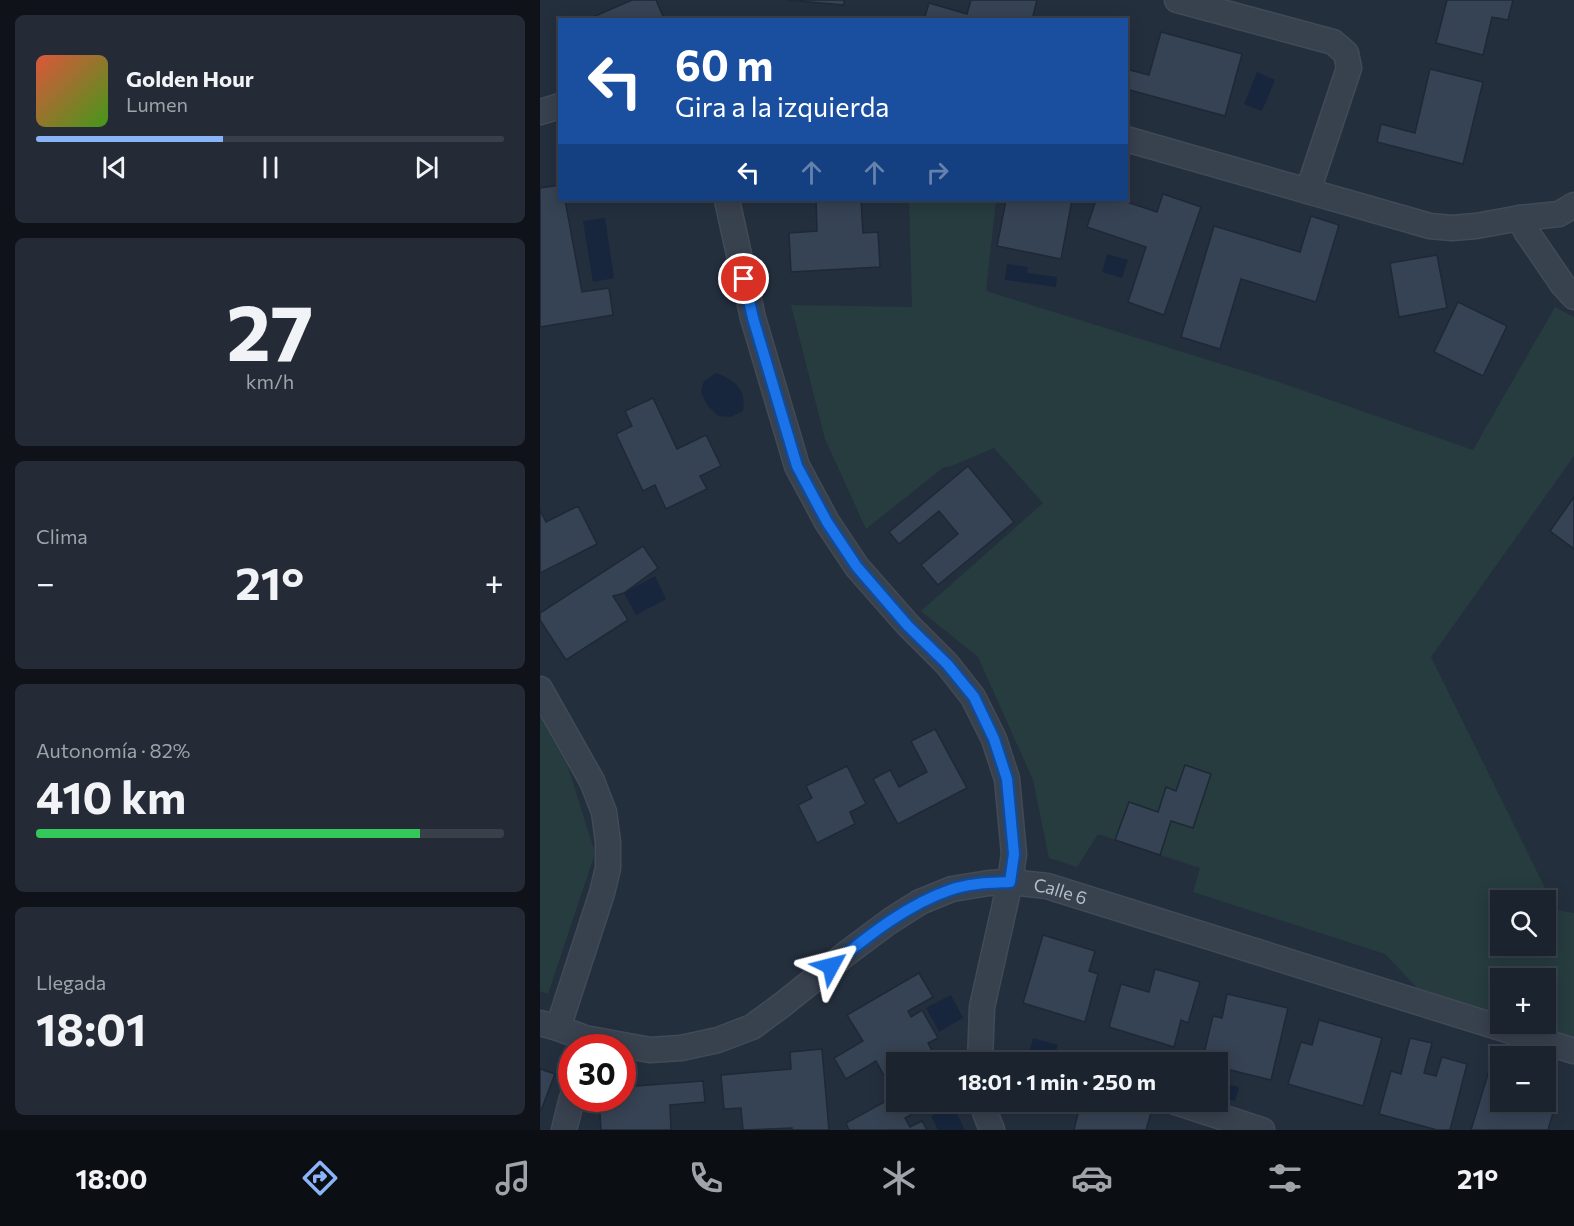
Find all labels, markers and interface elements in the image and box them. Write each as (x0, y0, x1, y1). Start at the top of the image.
text: 60 m (675, 38, 774, 90)
icon: left (576, 42, 654, 120)
text: Golden Hour (126, 65, 254, 92)
text: Gira a la izquierda (675, 90, 889, 123)
text: Lumen (126, 92, 188, 116)
icon: previous (98, 151, 131, 184)
icon: pause (254, 151, 287, 184)
icon: next (410, 151, 443, 184)
icon: left (732, 156, 765, 189)
icon: ahead (795, 156, 828, 189)
icon: ahead (858, 156, 891, 189)
icon: right (921, 156, 954, 189)
pin (718, 253, 769, 304)
icon: arrive (727, 262, 760, 295)
text: 27 (227, 282, 313, 377)
text: km/h (246, 369, 294, 393)
text: Clima (36, 524, 88, 548)
text: 21° (235, 554, 304, 609)
text: − (36, 561, 55, 602)
text: + (485, 561, 504, 602)
text: Autonomía · 82% (36, 738, 190, 762)
text: 410 km (36, 768, 186, 823)
street label: Calle 6 (1033, 874, 1090, 909)
map controls (1490, 890, 1556, 1112)
button: search (1490, 890, 1556, 956)
position arrow (799, 934, 863, 998)
button: + (1490, 968, 1556, 1034)
text: Llegada (36, 970, 106, 994)
text: 18:01 (36, 1000, 146, 1055)
speed limit sign: 30 (558, 1034, 636, 1112)
button: − (1490, 1046, 1556, 1112)
text: 18:01 · 1 min · 250 m (958, 1068, 1156, 1095)
icon: directions (299, 1157, 341, 1199)
icon: music (492, 1157, 534, 1199)
icon: phone (685, 1157, 727, 1199)
icon: climate (878, 1157, 920, 1199)
icon: car (1071, 1157, 1113, 1199)
icon: filters (1264, 1157, 1306, 1199)
text: 18:00 (76, 1162, 147, 1195)
text: 21° (1457, 1162, 1498, 1195)

